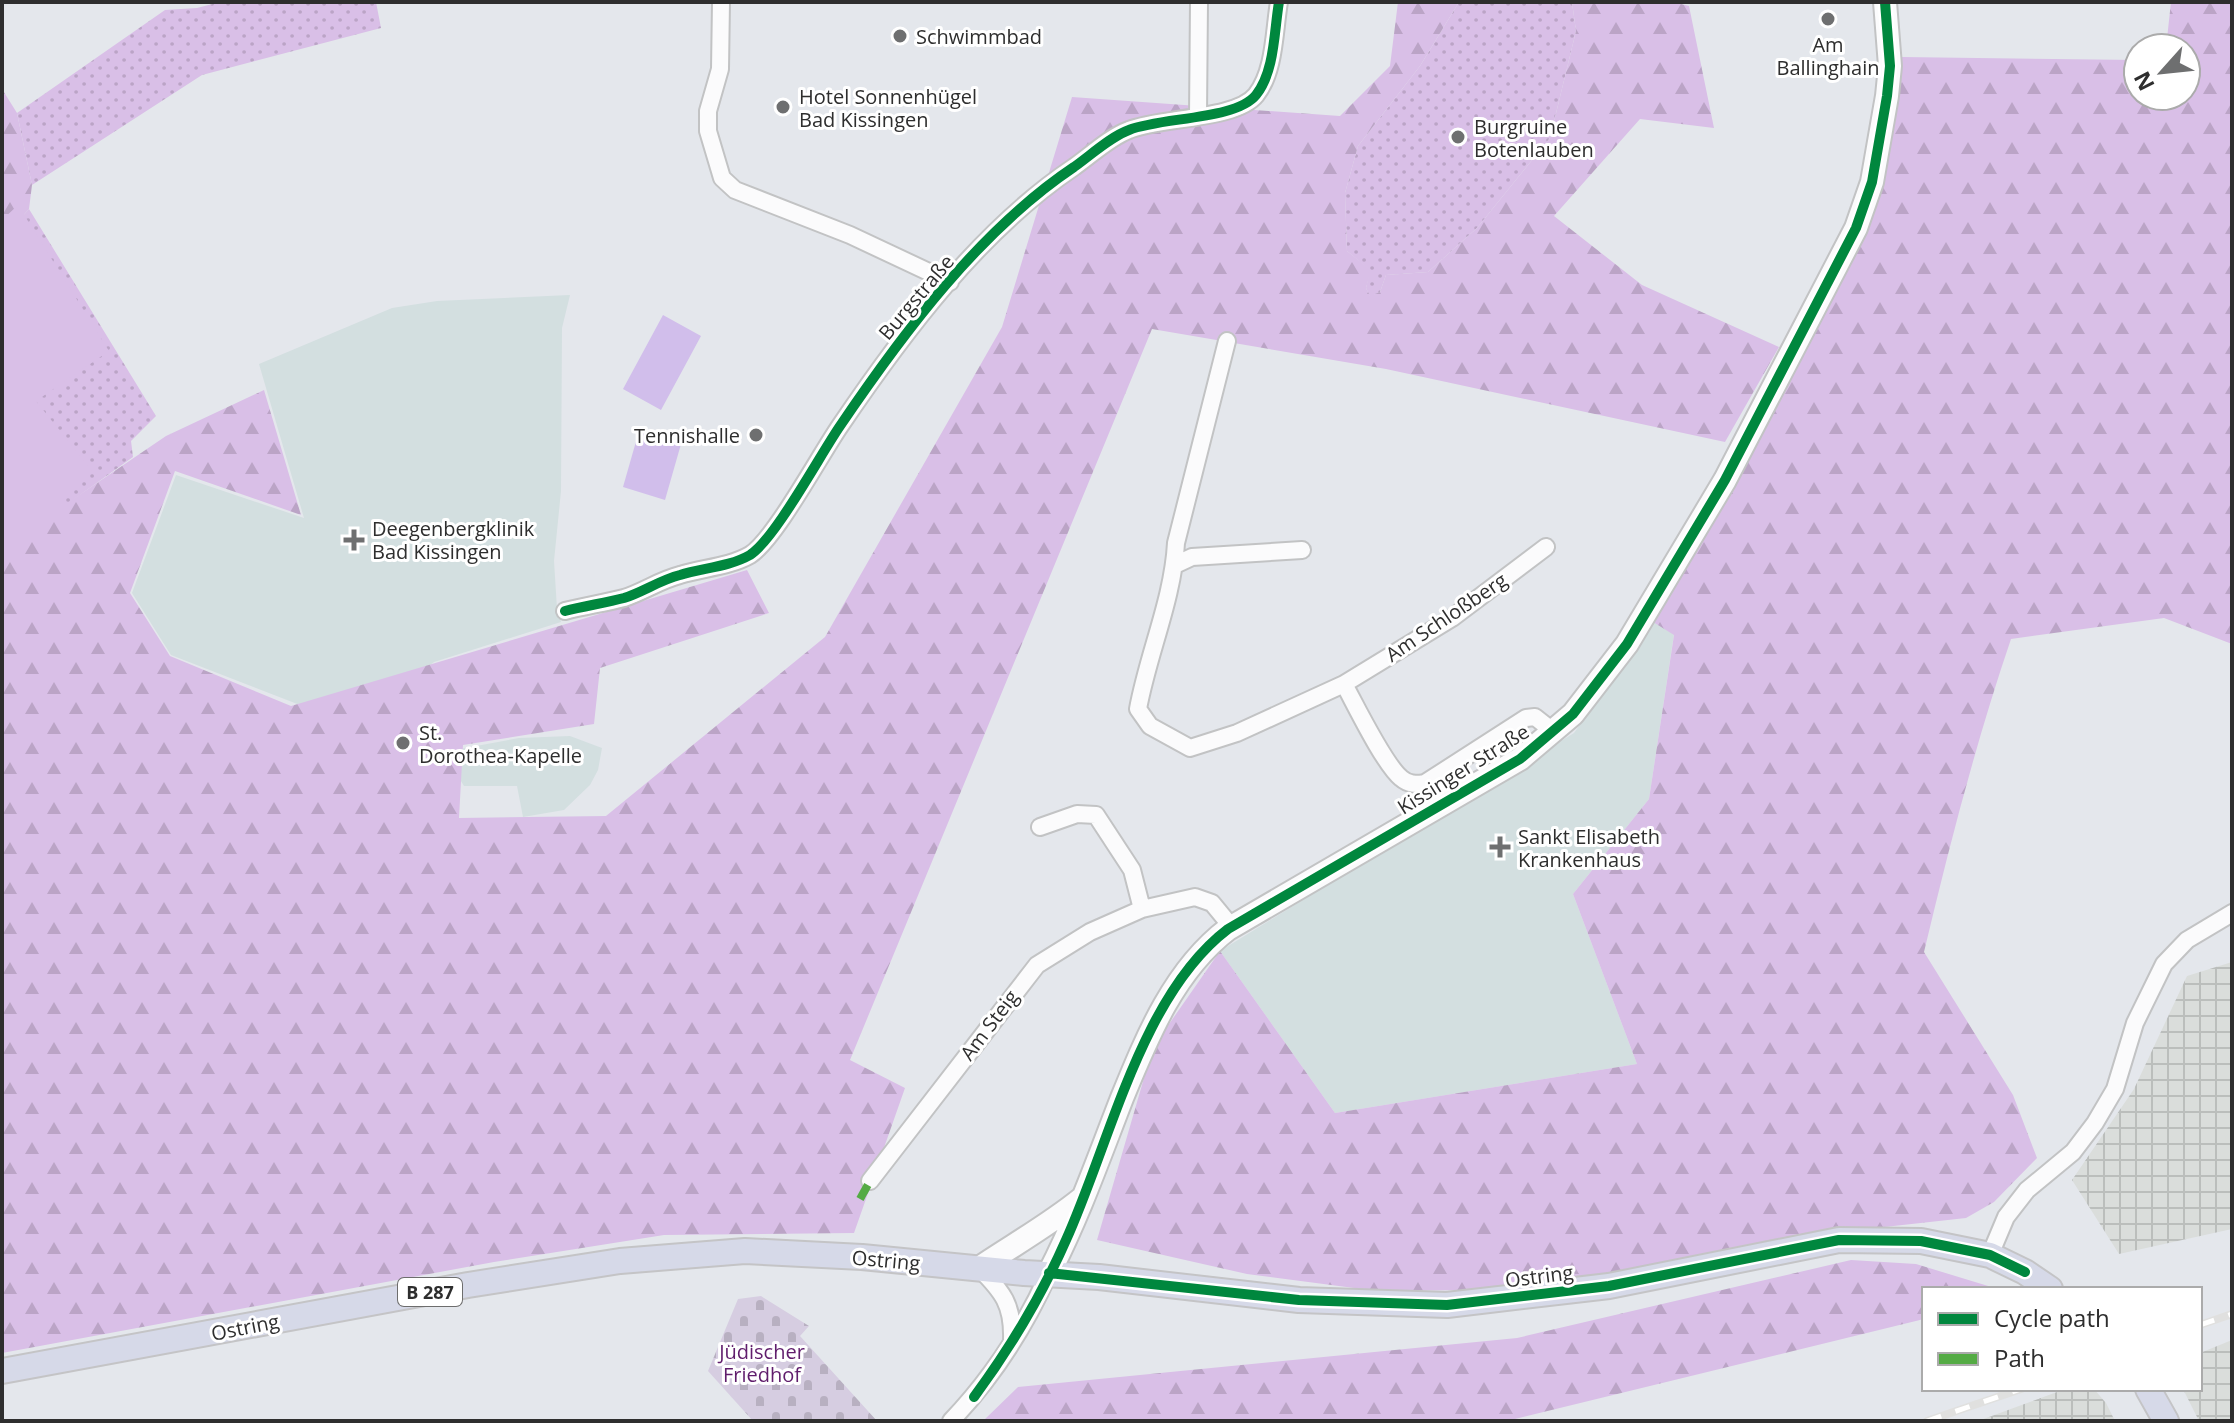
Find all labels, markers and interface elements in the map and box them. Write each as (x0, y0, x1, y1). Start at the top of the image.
marker: Am Ballinghain (1819, 10, 1837, 28)
place label: Schwimmbad (916, 23, 1042, 50)
marker: Schwimmbad (891, 27, 909, 45)
place label: Am Ballinghain (1777, 31, 1880, 81)
north arrow (2122, 32, 2202, 112)
text: N (2126, 67, 2161, 96)
place label: Hotel Sonnenhügel Bad Kissingen (799, 83, 977, 133)
marker: Hotel Sonnenhügel Bad Kissingen (774, 98, 792, 116)
place label: Burgruine Botenlauben (1474, 113, 1594, 163)
marker: Burgruine Botenlauben (1449, 128, 1467, 146)
street label: Burgstraße (872, 249, 960, 345)
place label: Tennishalle (634, 422, 740, 449)
marker: Tennishalle (747, 426, 765, 444)
place label: Deegenbergklinik Bad Kissingen (372, 515, 535, 565)
marker: Deegenbergklinik Bad Kissingen (343, 529, 365, 551)
street label: Am Schloßberg (1380, 566, 1512, 668)
street label: Kissinger Straße (1392, 718, 1534, 820)
place label: St. Dorothea-Kapelle (419, 719, 582, 769)
marker: St. Dorothea-Kapelle (394, 734, 412, 752)
place label: Sankt Elisabeth Krankenhaus (1518, 823, 1660, 873)
marker: Sankt Elisabeth Krankenhaus (1489, 836, 1511, 858)
street label: Am Steig (954, 984, 1024, 1066)
street label: Ostring (851, 1244, 921, 1276)
street label: Ostring (1503, 1258, 1575, 1294)
road number: B 287 (398, 1278, 462, 1306)
legend (1922, 1287, 2202, 1391)
text: Cycle path (1994, 1301, 2110, 1334)
street label: Ostring (209, 1307, 281, 1347)
park label: Jüdischer Friedhof (717, 1338, 805, 1388)
text: Path (1994, 1341, 2045, 1374)

